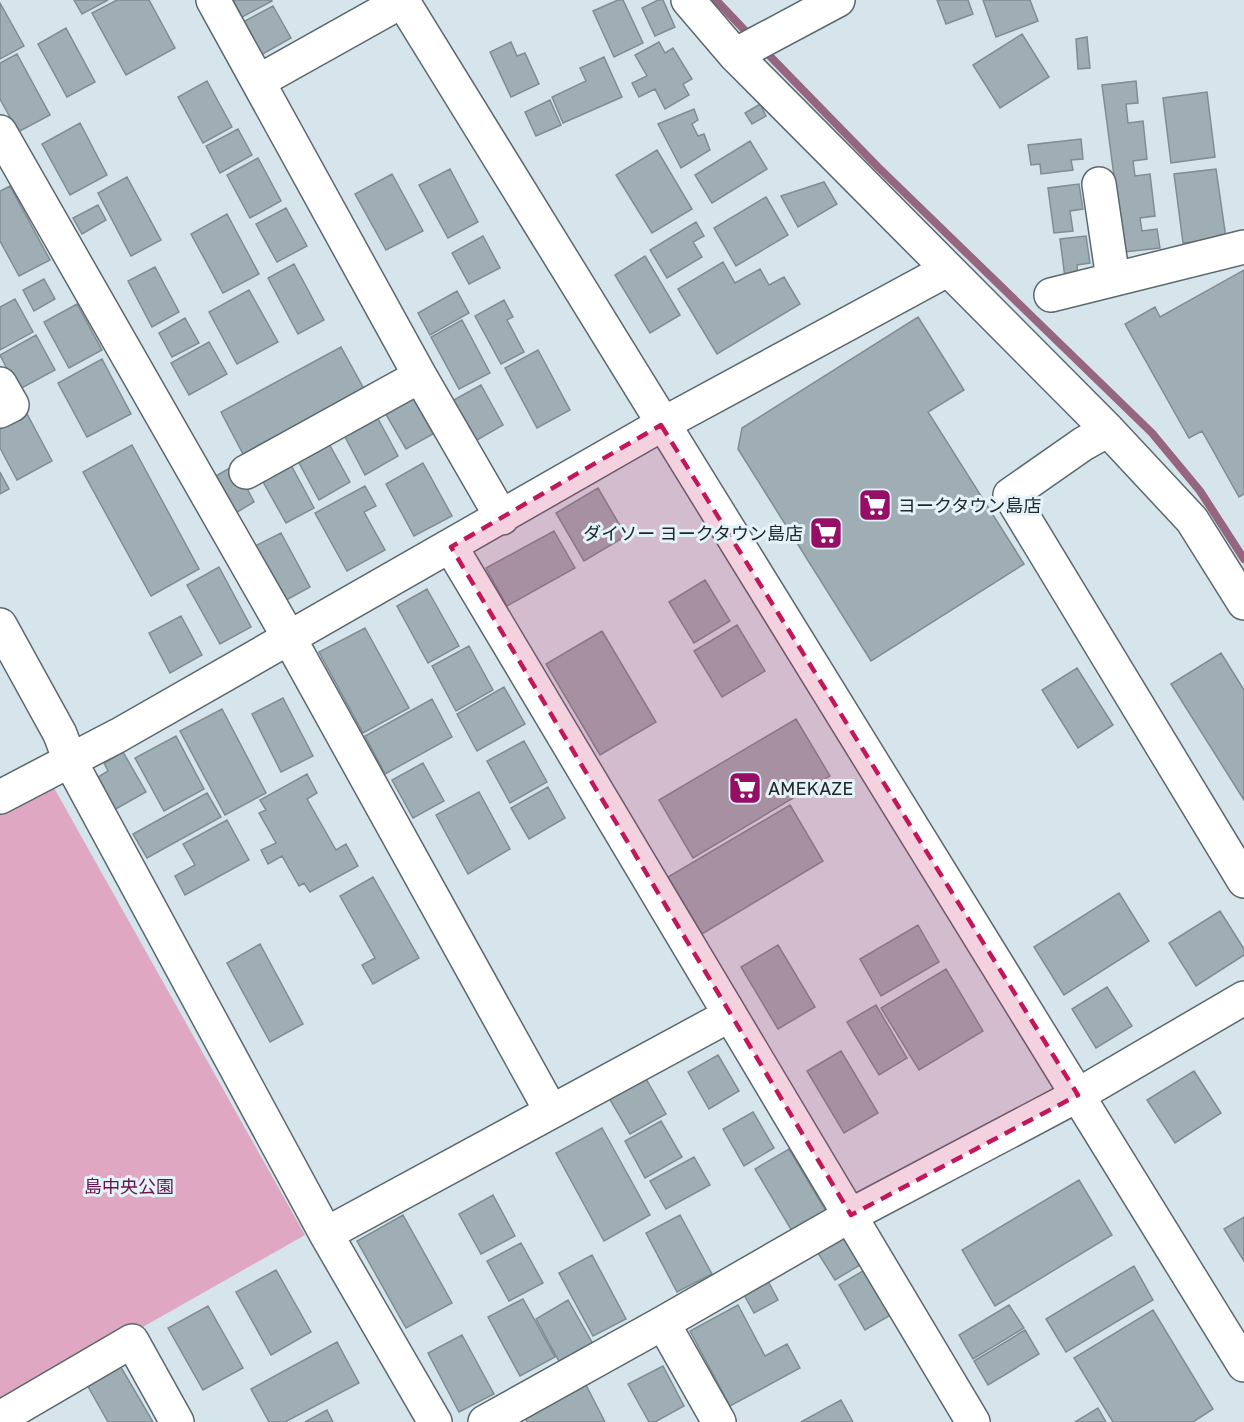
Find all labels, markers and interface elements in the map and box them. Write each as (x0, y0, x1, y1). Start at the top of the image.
supermarket icon: ヨークタウン島店 (857, 487, 893, 523)
place label: ヨークタウン島店 (898, 494, 1041, 516)
supermarket icon: ダイソー ヨークタウン島店 (808, 515, 844, 551)
place label: ダイソー ヨークタウン島店 (583, 522, 803, 544)
supermarket icon: AMEKAZE (727, 770, 763, 806)
place label: AMEKAZE (768, 777, 853, 799)
park label: 島中央公園 (84, 1175, 174, 1197)

